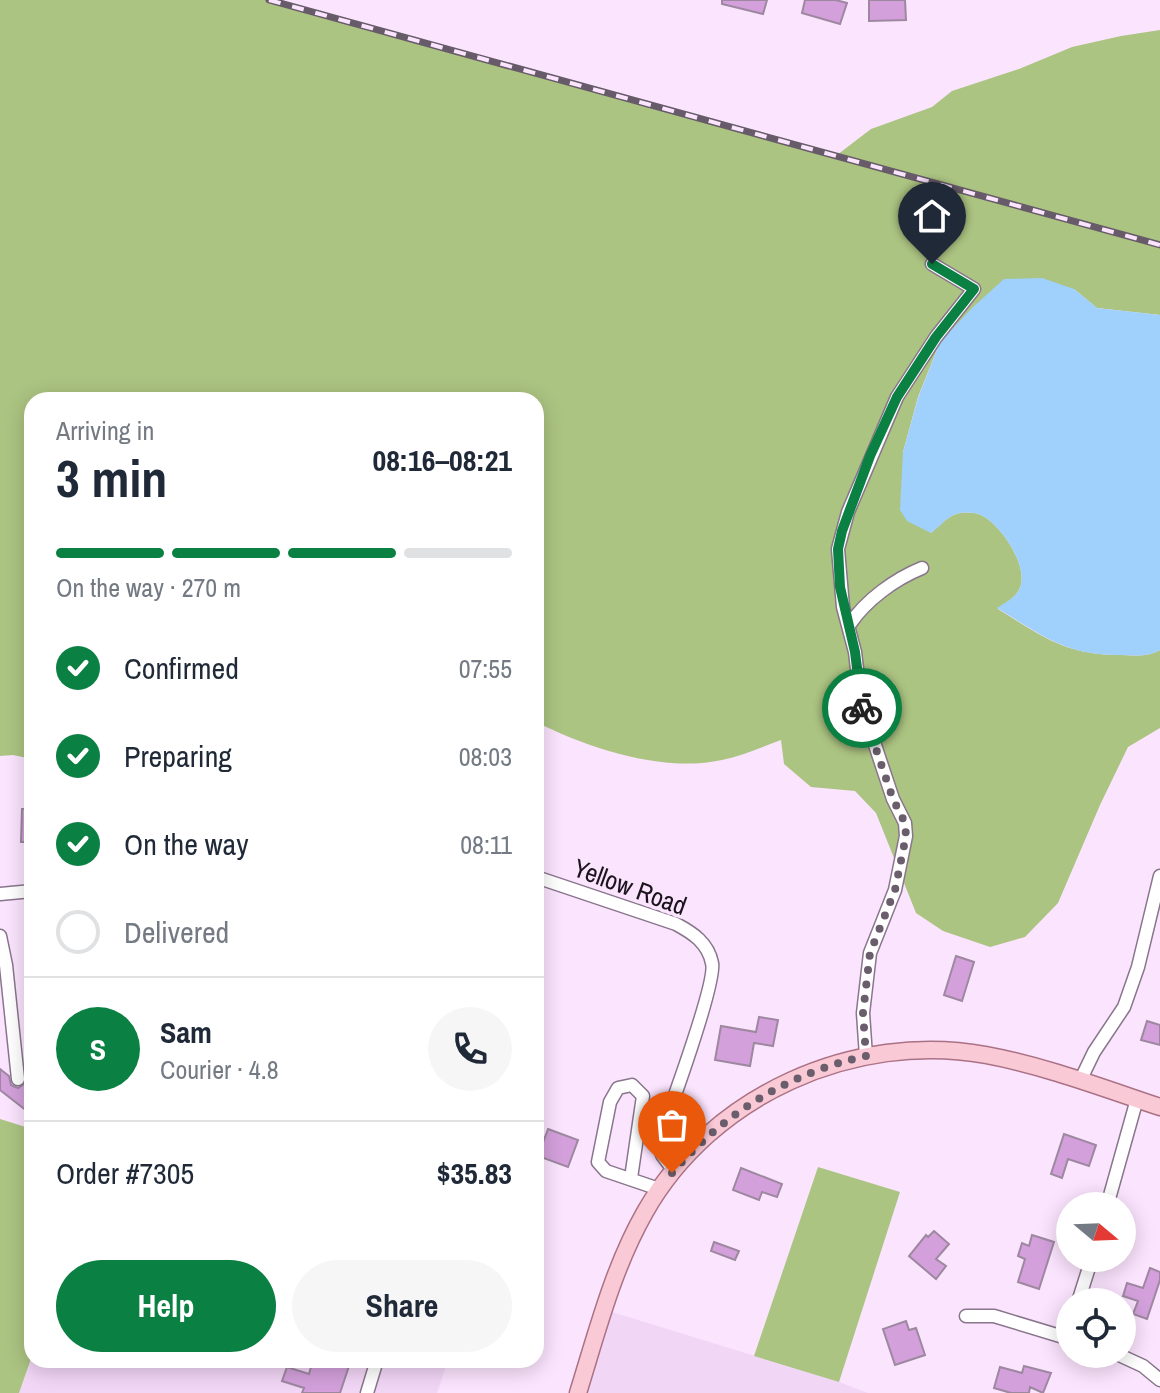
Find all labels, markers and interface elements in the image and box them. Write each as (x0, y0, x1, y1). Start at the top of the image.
pin (898, 182, 966, 264)
icon: home (910, 194, 954, 238)
text: Arriving in (56, 413, 154, 448)
text: 08:16–08:21 (373, 440, 512, 480)
text: 3 min (56, 443, 167, 513)
text: On the way · 270 m (56, 570, 241, 605)
icon: check (56, 646, 100, 690)
text: Confirmed (124, 648, 239, 688)
text: 07:55 (459, 651, 512, 686)
courier (822, 668, 902, 748)
icon: bike (840, 686, 884, 730)
icon: check (56, 734, 100, 778)
text: Preparing (124, 736, 232, 776)
text: 08:03 (459, 739, 512, 774)
icon: check (56, 822, 100, 866)
text: On the way (124, 824, 248, 864)
text: 08:11 (460, 827, 512, 862)
street label: Yellow Road (569, 850, 692, 923)
text: Delivered (124, 912, 229, 952)
button: phone (428, 1007, 512, 1091)
text: Sam (160, 1012, 212, 1052)
text: S (90, 1029, 106, 1069)
text: Courier · 4.8 (160, 1052, 279, 1087)
pin (638, 1091, 706, 1173)
icon: bag (650, 1103, 694, 1147)
text: Order #7305 (56, 1153, 194, 1193)
text: $35.83 (437, 1153, 512, 1193)
north arrow (1056, 1192, 1136, 1272)
map controls (1056, 1192, 1136, 1368)
button: Help (56, 1260, 276, 1352)
button: Share (292, 1260, 512, 1352)
button: locate (1056, 1288, 1136, 1368)

